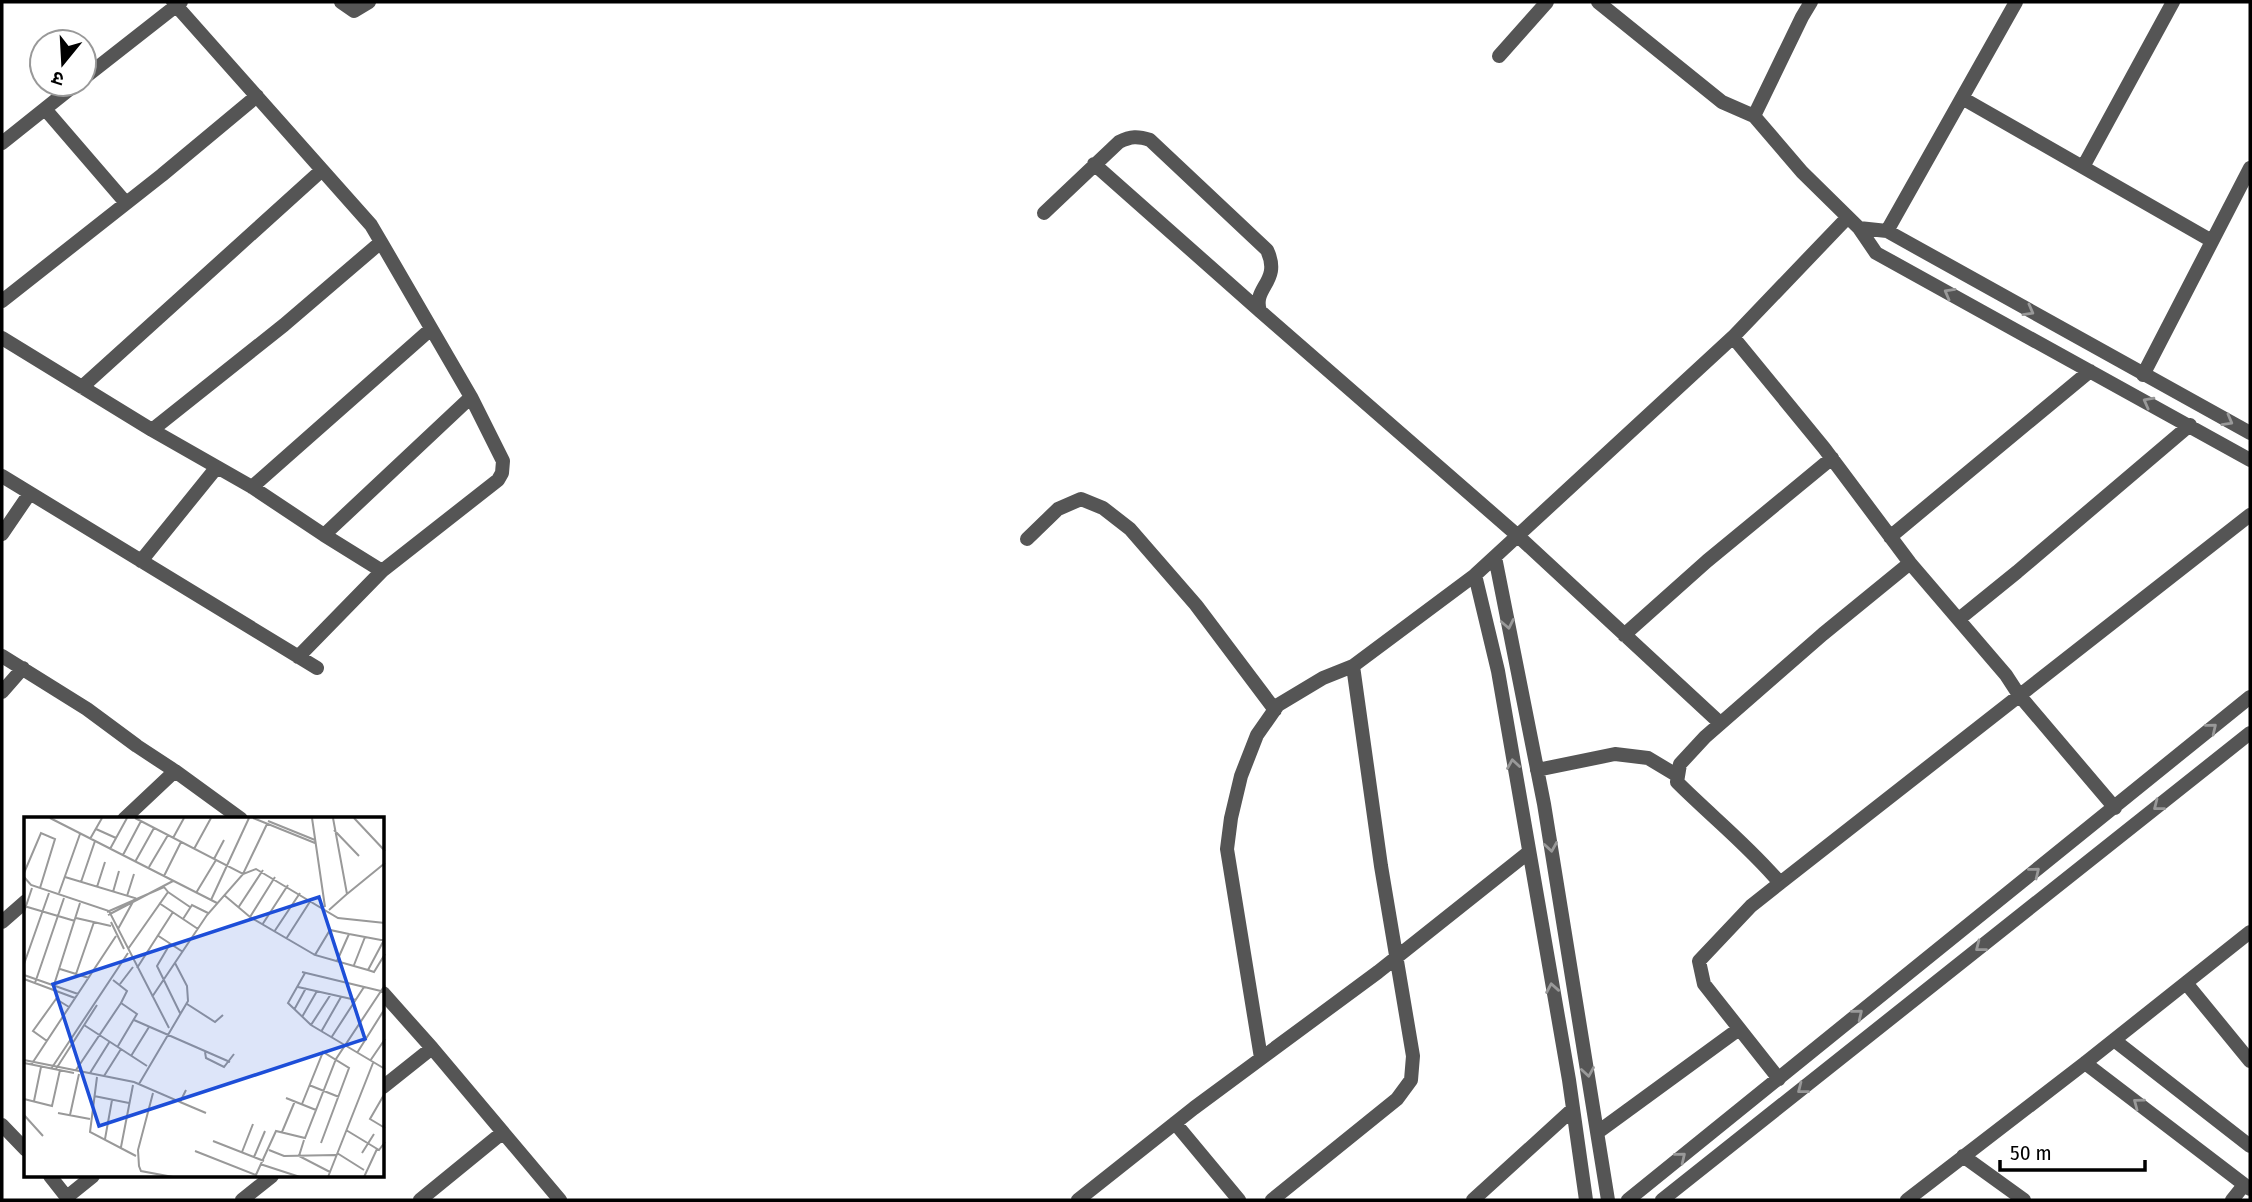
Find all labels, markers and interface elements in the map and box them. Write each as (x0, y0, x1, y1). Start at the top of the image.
north arrow (28, 28, 98, 98)
text: उ (48, 66, 67, 91)
one-way arrow (1943, 288, 1956, 301)
one-way arrow (2022, 303, 2034, 316)
one-way arrow (2143, 397, 2155, 411)
one-way arrow (2221, 413, 2233, 426)
one-way arrow (1500, 618, 1515, 630)
one-way arrow (2204, 724, 2217, 736)
one-way arrow (1506, 758, 1521, 769)
one-way arrow (2154, 797, 2166, 810)
inset map (24, 817, 385, 1178)
one-way arrow (1543, 841, 1558, 853)
one-way arrow (2028, 867, 2040, 880)
one-way arrow (1976, 939, 1988, 952)
one-way arrow (1545, 982, 1560, 994)
one-way arrow (1851, 1010, 1863, 1023)
one-way arrow (1580, 1066, 1595, 1078)
one-way arrow (1798, 1080, 1810, 1093)
one-way arrow (2133, 1099, 2145, 1112)
scale bar (2000, 1128, 2145, 1172)
text: 50 m (2010, 1140, 2052, 1166)
one-way arrow (1674, 1153, 1686, 1166)

